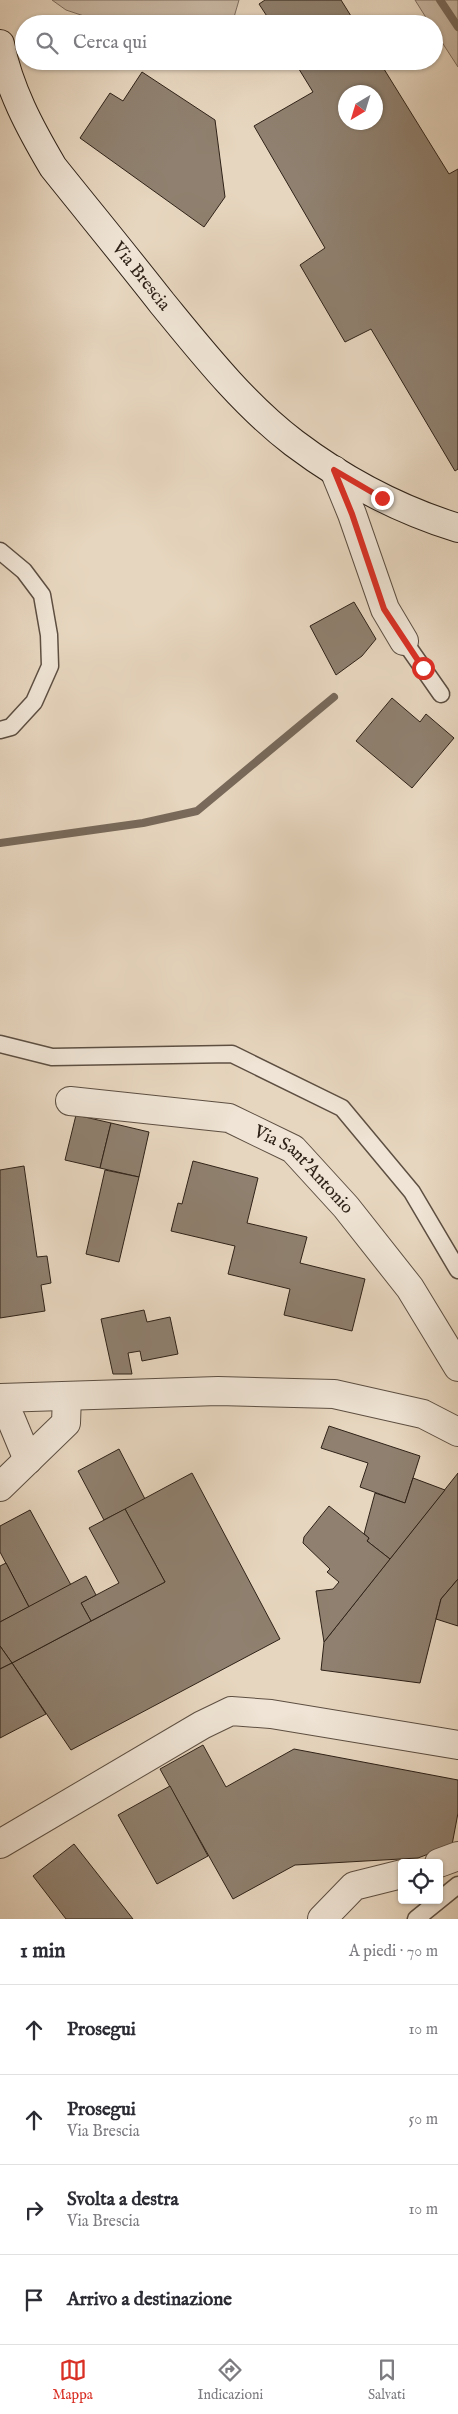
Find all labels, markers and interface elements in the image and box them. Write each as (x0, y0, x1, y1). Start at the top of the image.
search box (15, 15, 443, 70)
icon: search (33, 29, 61, 57)
text: Cerca qui (73, 31, 147, 55)
north arrow (338, 85, 383, 130)
street label: Via Brescia (106, 236, 175, 316)
route end (371, 487, 394, 510)
route start (412, 657, 435, 680)
street label: Via Sant'Antonio (249, 1120, 359, 1219)
map controls (398, 1859, 443, 1904)
button: locate (398, 1859, 443, 1904)
text: 1 min (20, 1938, 65, 1965)
text: A piedi · 70 m (349, 1942, 438, 1962)
icon: ahead (20, 2016, 48, 2044)
text: Prosegui (67, 2018, 136, 2042)
text: 10 m (408, 2020, 438, 2040)
text: Prosegui (67, 2098, 136, 2122)
icon: ahead (20, 2106, 48, 2134)
text: 50 m (409, 2110, 438, 2130)
text: Via Brescia (67, 2122, 140, 2142)
text: Svolta a destra (67, 2188, 179, 2212)
icon: right (20, 2196, 48, 2224)
text: 10 m (408, 2200, 438, 2220)
text: Via Brescia (67, 2212, 140, 2232)
icon: arrive (20, 2286, 48, 2314)
text: Arrivo a destinazione (67, 2288, 232, 2312)
tab: Mappa (52, 2356, 93, 2404)
tab: Indicazioni (198, 2356, 263, 2404)
tab: Salvati (368, 2356, 406, 2404)

